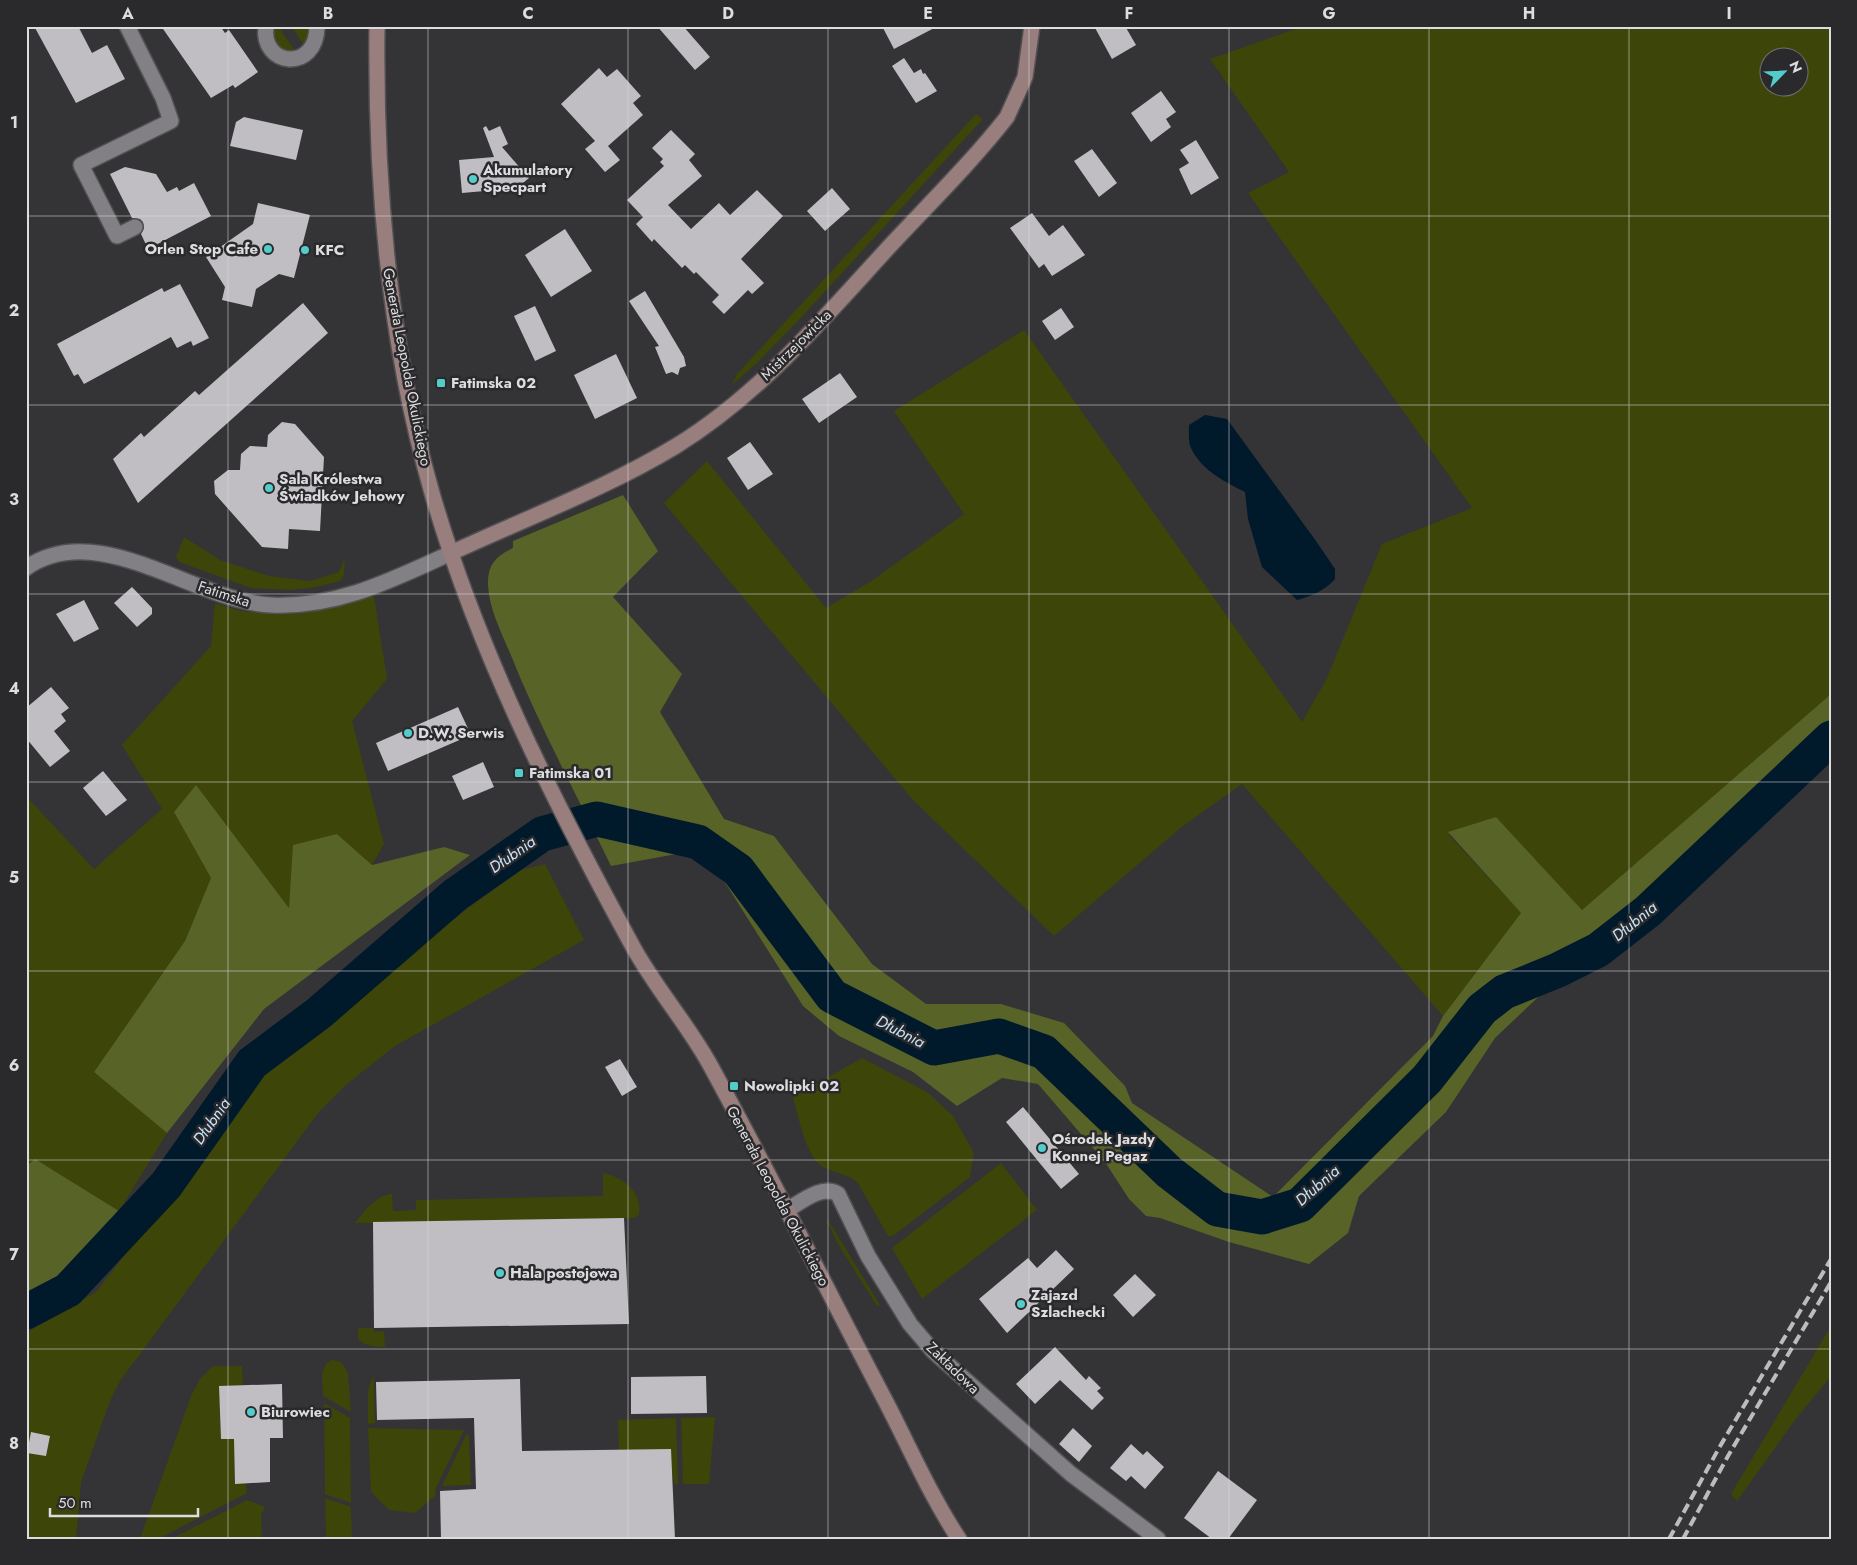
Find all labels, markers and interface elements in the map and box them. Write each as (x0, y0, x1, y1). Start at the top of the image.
text: A (121, 2, 134, 25)
text: B (323, 2, 333, 25)
text: C (522, 2, 534, 25)
text: D (722, 2, 734, 25)
text: E (923, 2, 933, 25)
text: F (1125, 2, 1133, 25)
text: G (1322, 2, 1336, 25)
text: H (1523, 2, 1535, 25)
text: I (1726, 2, 1732, 25)
north arrow (1760, 48, 1810, 98)
text: N (1784, 58, 1807, 76)
text: 1 (10, 111, 18, 134)
place label: Akumulatory Specpart (482, 159, 572, 198)
marker: Akumulatory Specpart (467, 173, 479, 185)
place label: Orlen Stop Cafe (145, 238, 258, 260)
place label: KFC (315, 239, 344, 261)
marker: Orlen Stop Cafe (262, 243, 274, 255)
marker: KFC (299, 244, 311, 256)
street label: Generała Leopolda Okulickiego (377, 266, 437, 468)
text: 2 (9, 299, 19, 322)
street label: Mistrzejowicka (756, 305, 836, 385)
place label: Fatimska 02 (451, 372, 536, 394)
marker: Fatimska 02 (435, 377, 447, 389)
place label: Sala Królestwa Świadków Jehowy (279, 468, 405, 507)
marker: Sala Królestwa Świadków Jehowy (263, 482, 275, 494)
text: 3 (9, 488, 19, 511)
street label: Fatimska (195, 575, 253, 613)
text: 4 (8, 677, 20, 700)
place label: D.W. Serwis (418, 722, 504, 744)
marker: D.W. Serwis (402, 727, 414, 739)
place label: Fatimska 01 (529, 762, 612, 784)
marker: Fatimska 01 (513, 767, 525, 779)
water label: Dłubnia (484, 830, 540, 879)
text: 5 (9, 866, 19, 889)
water label: Dłubnia (1607, 896, 1662, 947)
water label: Dłubnia (872, 1009, 929, 1054)
text: 6 (9, 1054, 19, 1077)
place label: Nowolipki 02 (744, 1075, 839, 1097)
marker: Nowolipki 02 (728, 1080, 740, 1092)
water label: Dłubnia (187, 1093, 236, 1149)
street label: Generała Leopolda Okulickiego (721, 1102, 835, 1290)
place label: Ośrodek Jazdy Konnej Pegaz (1052, 1128, 1155, 1167)
marker: Ośrodek Jazdy Konnej Pegaz (1036, 1142, 1048, 1154)
water label: Dłubnia (1290, 1159, 1345, 1211)
text: 7 (9, 1243, 19, 1266)
place label: Hala postojowa (510, 1262, 617, 1284)
marker: Hala postojowa (494, 1267, 506, 1279)
place label: Zajazd Szlachecki (1031, 1284, 1105, 1323)
marker: Zajazd Szlachecki (1015, 1298, 1027, 1310)
street label: Zakładowa (921, 1337, 985, 1399)
place label: Biurowiec (261, 1401, 330, 1423)
marker: Biurowiec (245, 1406, 257, 1418)
text: 8 (9, 1432, 19, 1455)
scale bar (50, 1485, 198, 1517)
text: 50 m (58, 1492, 92, 1514)

